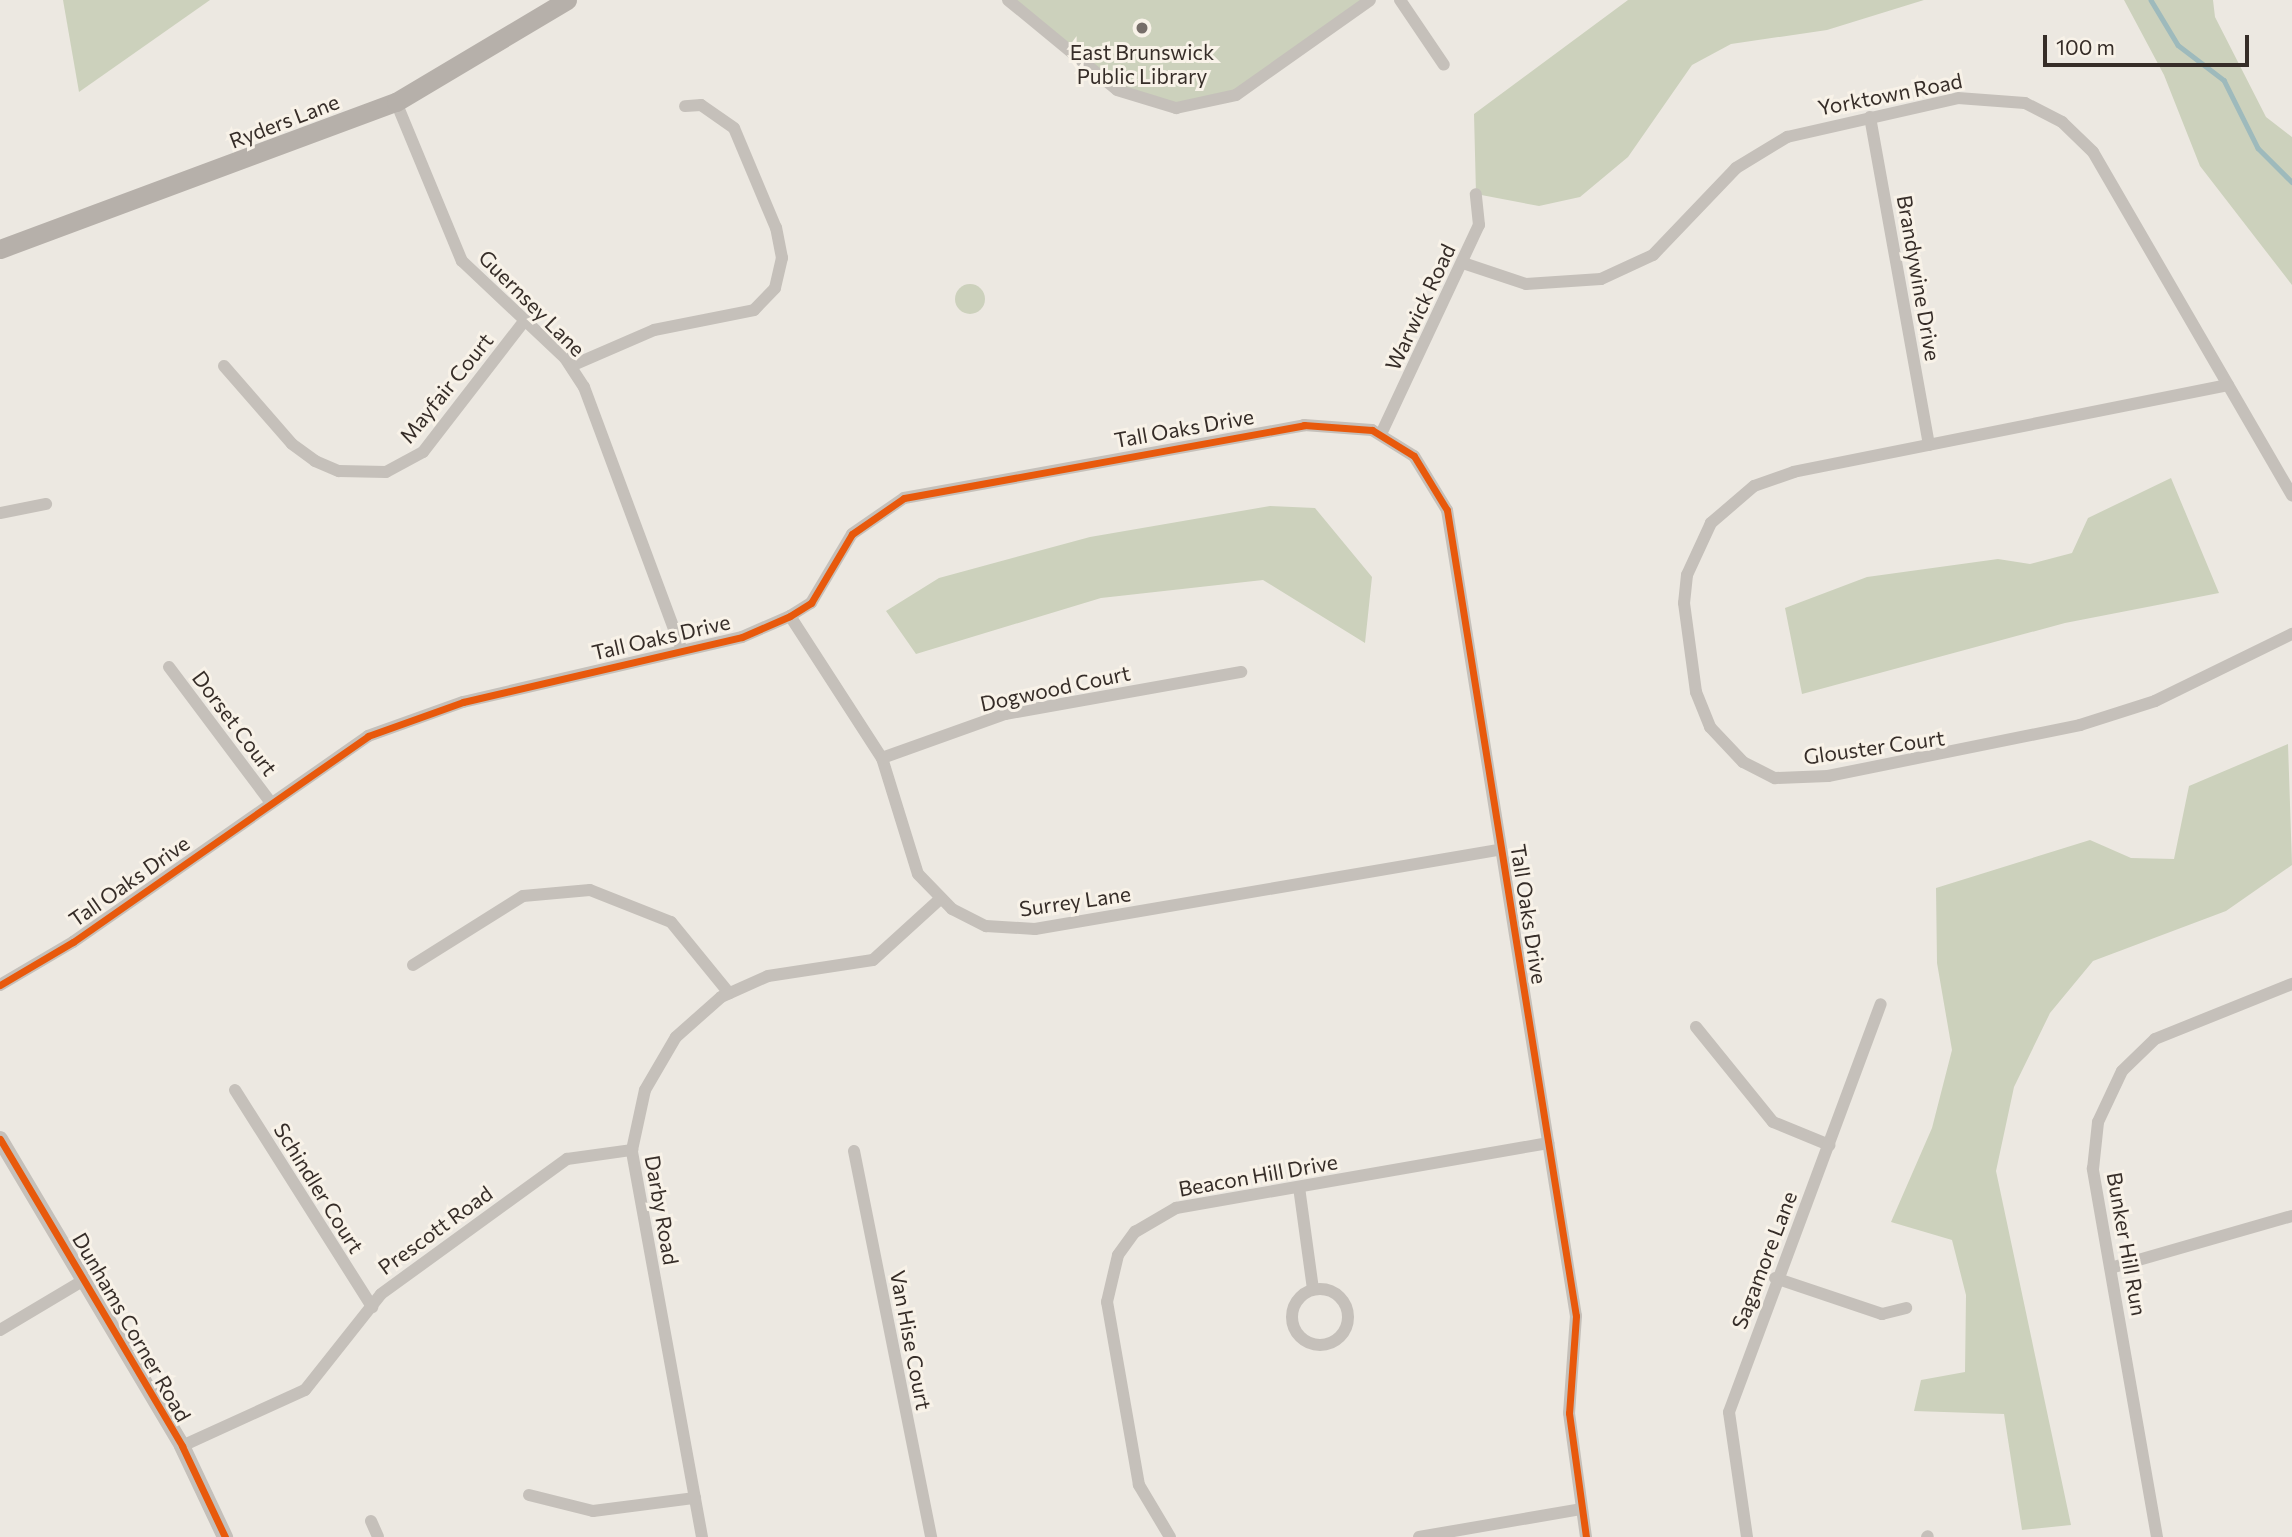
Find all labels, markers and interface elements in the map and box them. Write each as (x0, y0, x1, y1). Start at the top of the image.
marker: East Brunswick Public Library (1134, 20, 1150, 36)
scale bar (2047, 21, 2254, 65)
text: 100 m (2056, 34, 2115, 59)
place label: East Brunswick Public Library (1070, 39, 1214, 89)
street label: Yorktown Road (1816, 68, 1964, 120)
street label: Ryders Lane (226, 89, 342, 153)
street label: Brandywine Drive (1892, 193, 1946, 363)
street label: Warwick Road (1380, 240, 1460, 374)
street label: Guernsey Lane (474, 245, 590, 361)
street label: Mayfair Court (394, 328, 498, 448)
street label: Tall Oaks Drive (1112, 403, 1256, 453)
street label: Tall Oaks Drive (589, 609, 733, 665)
street label: Dogwood Court (978, 660, 1132, 716)
street label: Dorset Court (187, 666, 283, 780)
street label: Glouster Court (1802, 725, 1946, 769)
street label: Tall Oaks Drive (64, 830, 194, 932)
street label: Tall Oaks Drive (1506, 842, 1552, 986)
street label: Surrey Lane (1018, 881, 1132, 921)
street label: Schindler Court (269, 1118, 369, 1258)
street label: Beacon Hill Drive (1176, 1149, 1340, 1201)
street label: Darby Road (640, 1153, 684, 1267)
street label: Bunker Hill Run (2102, 1170, 2152, 1318)
street label: Prescott Road (373, 1180, 497, 1280)
street label: Sagamore Lane (1726, 1188, 1802, 1332)
street label: Dunhams Corner Road (68, 1228, 196, 1426)
street label: Van Hise Court (885, 1268, 937, 1412)

